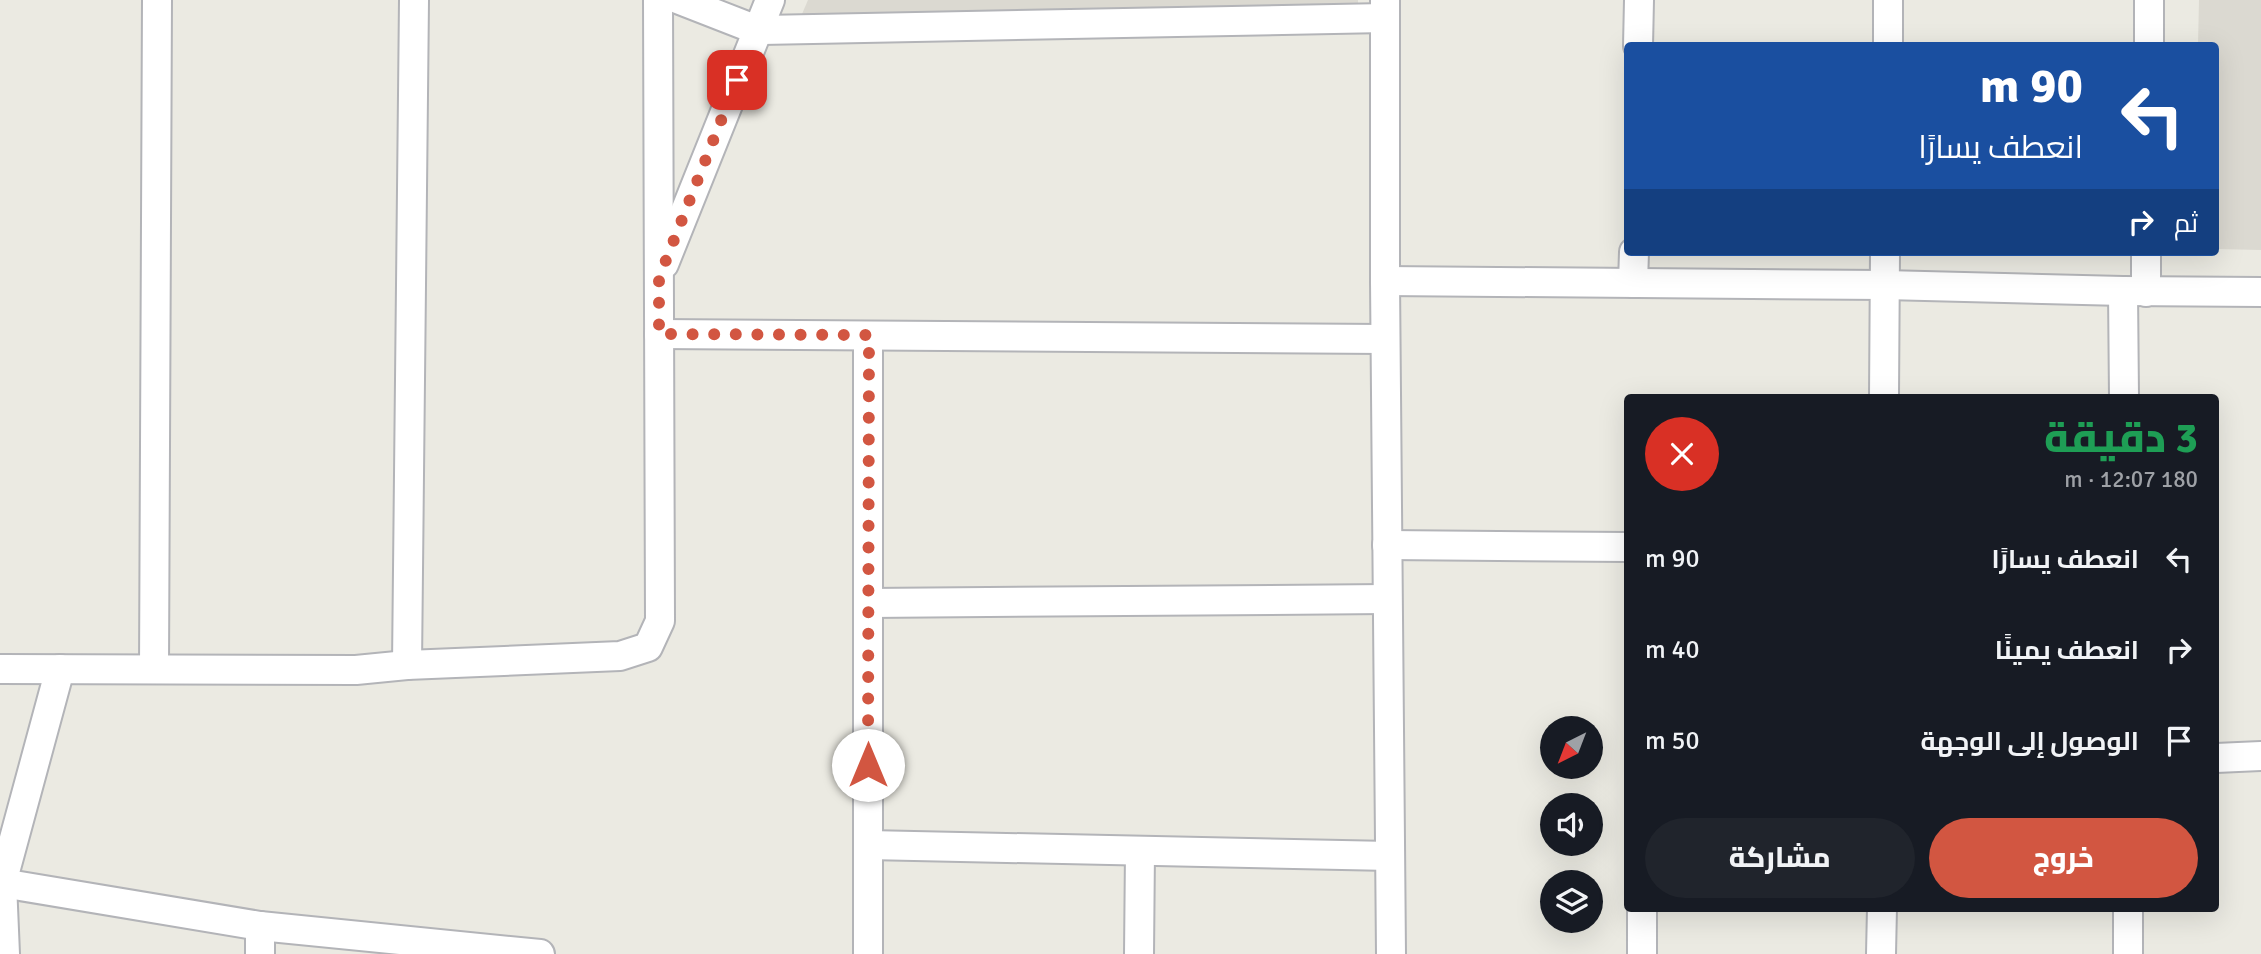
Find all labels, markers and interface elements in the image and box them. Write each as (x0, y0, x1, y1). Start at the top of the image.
pin (707, 50, 767, 110)
text: 90 m (1980, 56, 2083, 116)
icon: arrive (718, 61, 756, 99)
icon: left (2107, 70, 2198, 161)
text: انعطف يسارًا (1918, 128, 2083, 167)
icon: right (2122, 203, 2160, 241)
text: ثم (2174, 208, 2198, 240)
text: 3 دقيقة (2044, 413, 2198, 464)
button: close (1645, 417, 1719, 491)
text: 180 m · 12:07 (2064, 465, 2198, 494)
icon: left (2160, 540, 2198, 578)
text: 90 m (1645, 543, 1700, 575)
text: انعطف يسارًا (1991, 544, 2139, 576)
icon: right (2160, 631, 2198, 669)
text: 40 m (1645, 634, 1700, 666)
text: انعطف يمينًا (1995, 635, 2139, 667)
north arrow (1540, 716, 1603, 779)
map controls (1540, 716, 1603, 933)
icon: arrive (2160, 722, 2198, 760)
text: 50 m (1645, 725, 1700, 757)
text: الوصول إلى الوجهة (1920, 726, 2139, 758)
position arrow (831, 728, 905, 802)
button: sound (1540, 793, 1603, 856)
button: مشاركة (1645, 818, 1915, 898)
button: خروج (1929, 818, 2198, 898)
button: layers (1540, 870, 1603, 933)

